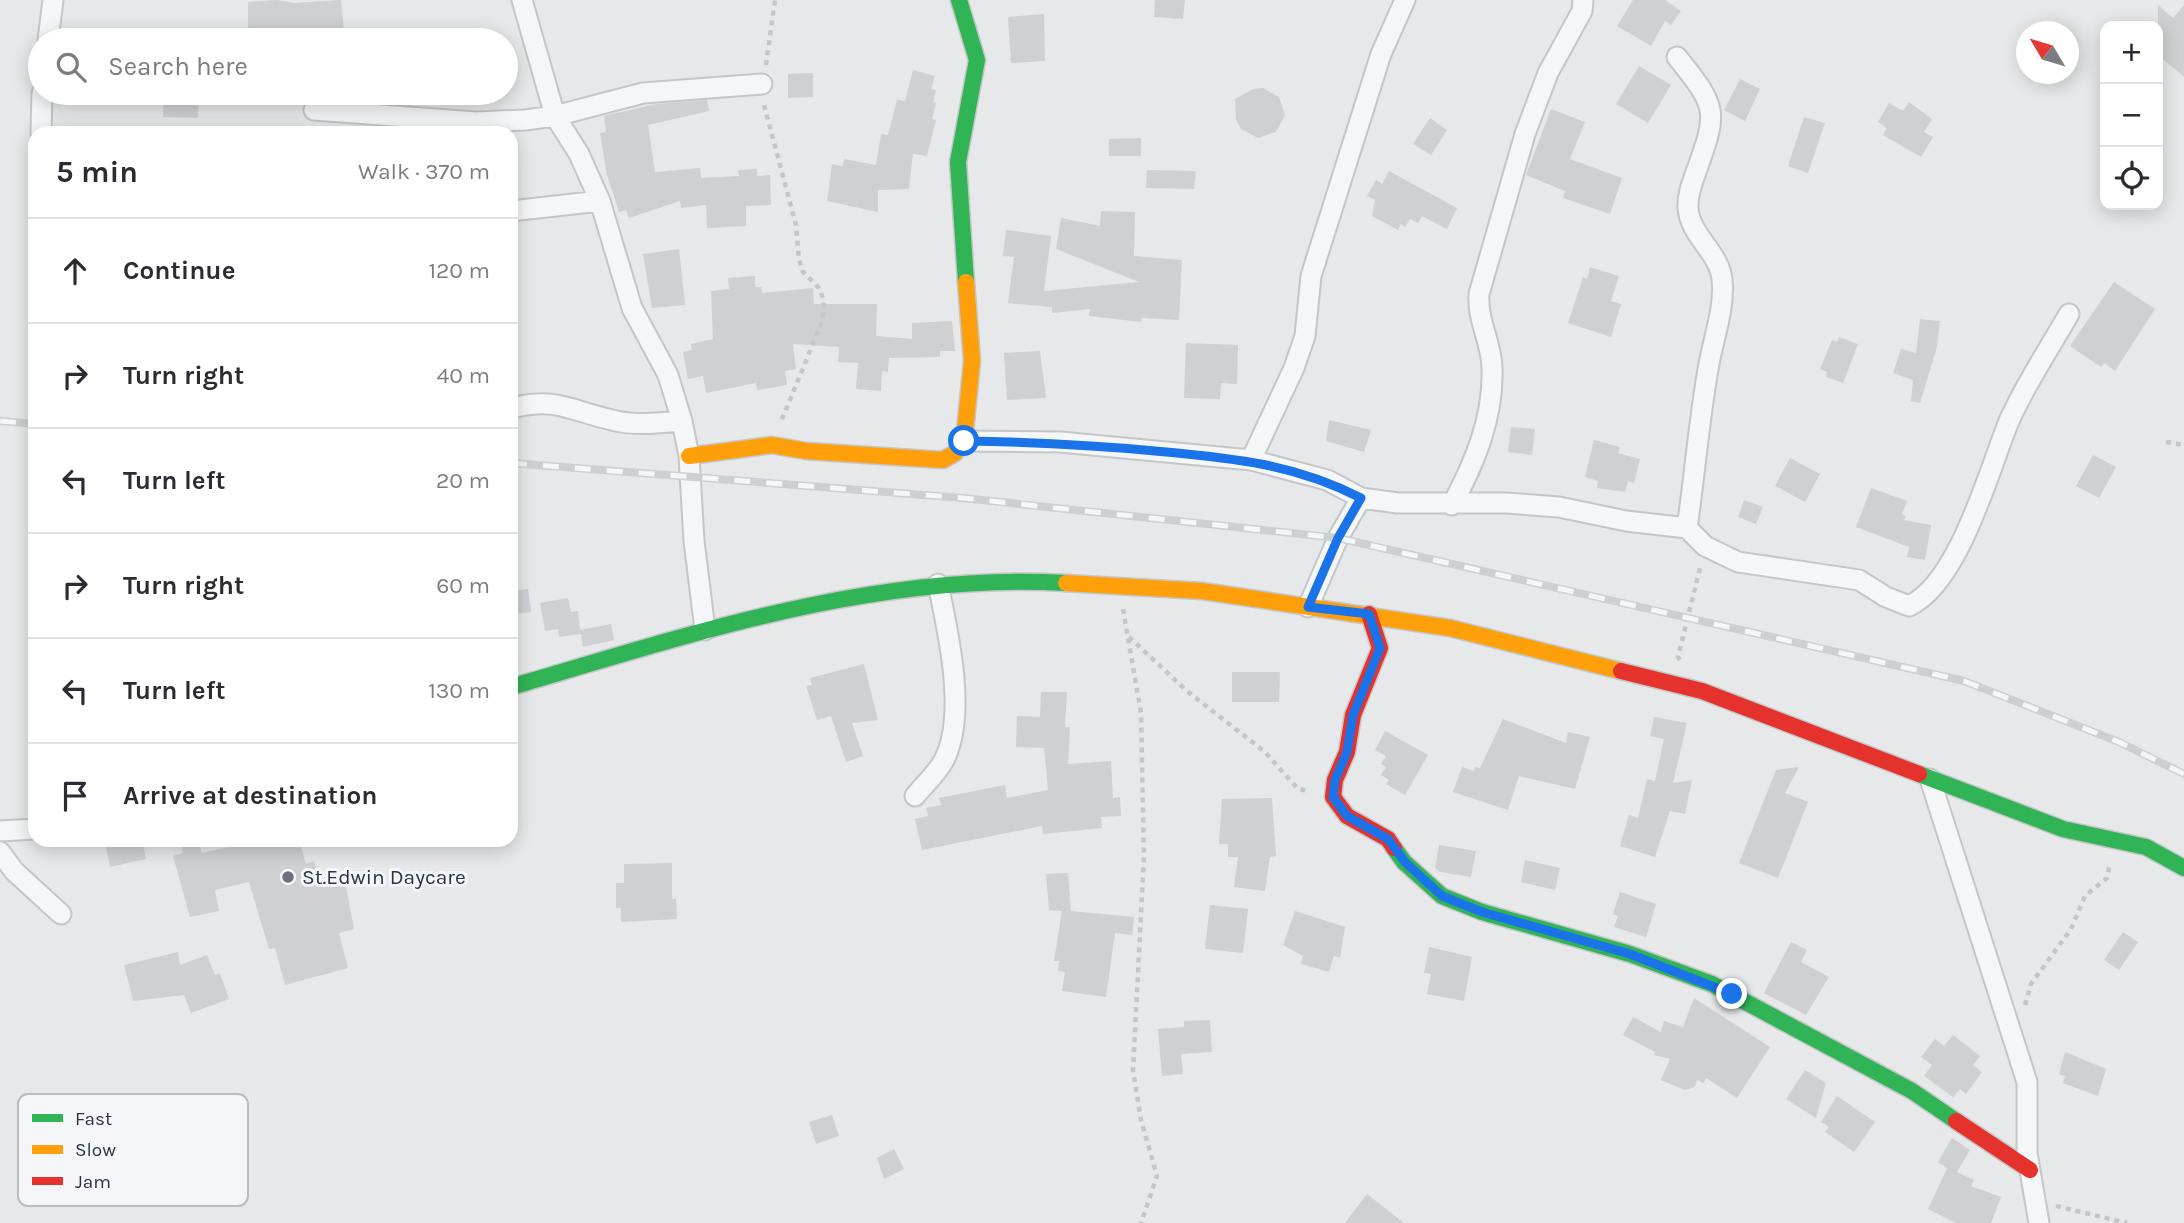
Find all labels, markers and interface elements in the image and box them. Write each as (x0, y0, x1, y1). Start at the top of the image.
north arrow (2016, 21, 2079, 84)
map controls (2100, 21, 2163, 210)
button: + (2100, 21, 2163, 84)
search box (28, 28, 518, 105)
icon: search (52, 48, 90, 86)
text: Search here (108, 51, 248, 82)
button: − (2100, 84, 2163, 147)
button: locate (2100, 147, 2163, 210)
text: 5 min (56, 154, 138, 190)
text: Walk · 370 m (358, 158, 490, 185)
icon: ahead (56, 252, 94, 290)
text: Continue (123, 255, 235, 286)
text: 120 m (428, 257, 490, 284)
icon: right (56, 357, 94, 395)
text: Turn right (123, 360, 244, 391)
text: 40 m (437, 362, 490, 389)
route start (948, 425, 979, 456)
icon: left (56, 462, 94, 500)
text: Turn left (123, 465, 225, 496)
text: 20 m (436, 467, 490, 494)
icon: right (56, 567, 94, 605)
text: Turn right (123, 570, 244, 601)
text: 60 m (436, 572, 490, 599)
icon: left (56, 672, 94, 710)
text: Turn left (123, 675, 225, 706)
text: 130 m (428, 677, 490, 704)
icon: arrive (56, 777, 94, 815)
text: Arrive at destination (123, 780, 377, 811)
place label: St.Edwin Daycare (302, 865, 466, 889)
marker: St.Edwin Daycare (280, 869, 296, 885)
route end (1716, 978, 1747, 1009)
legend (18, 1094, 248, 1206)
text: Fast (75, 1108, 112, 1130)
text: Slow (75, 1139, 116, 1161)
text: Jam (75, 1171, 111, 1193)

